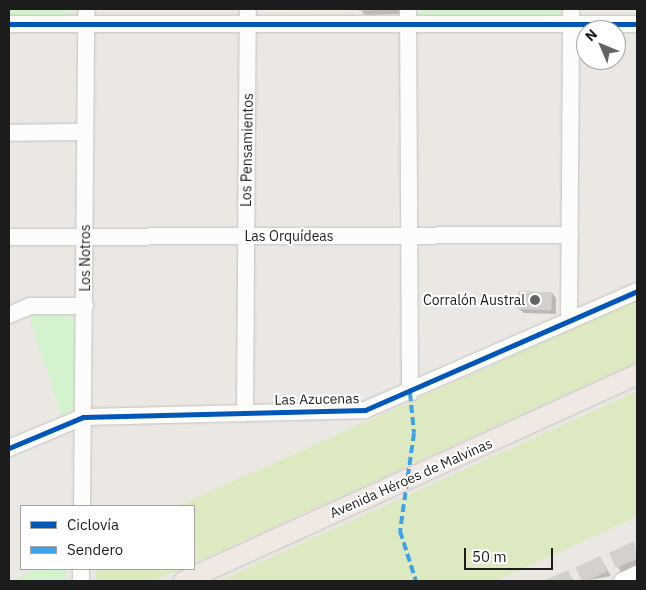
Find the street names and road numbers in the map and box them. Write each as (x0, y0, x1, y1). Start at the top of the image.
street label: Los Pensamientos (238, 93, 256, 207)
street label: Los Notros (77, 224, 93, 292)
street label: Las Orquídeas (244, 228, 334, 244)
street label: Las Azucenas (274, 390, 360, 408)
street label: Avenida Héroes de Malvinas (327, 435, 495, 521)

